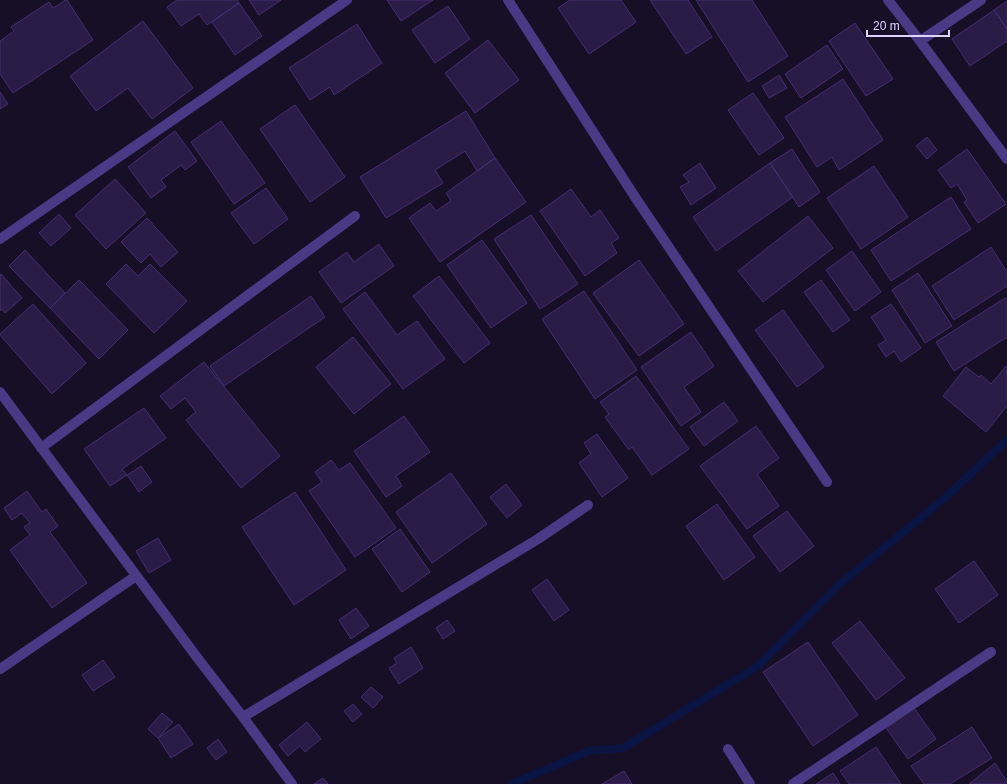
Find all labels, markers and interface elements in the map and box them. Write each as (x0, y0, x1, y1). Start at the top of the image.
scale bar (867, 12, 949, 38)
text: 20 m (873, 19, 900, 33)

